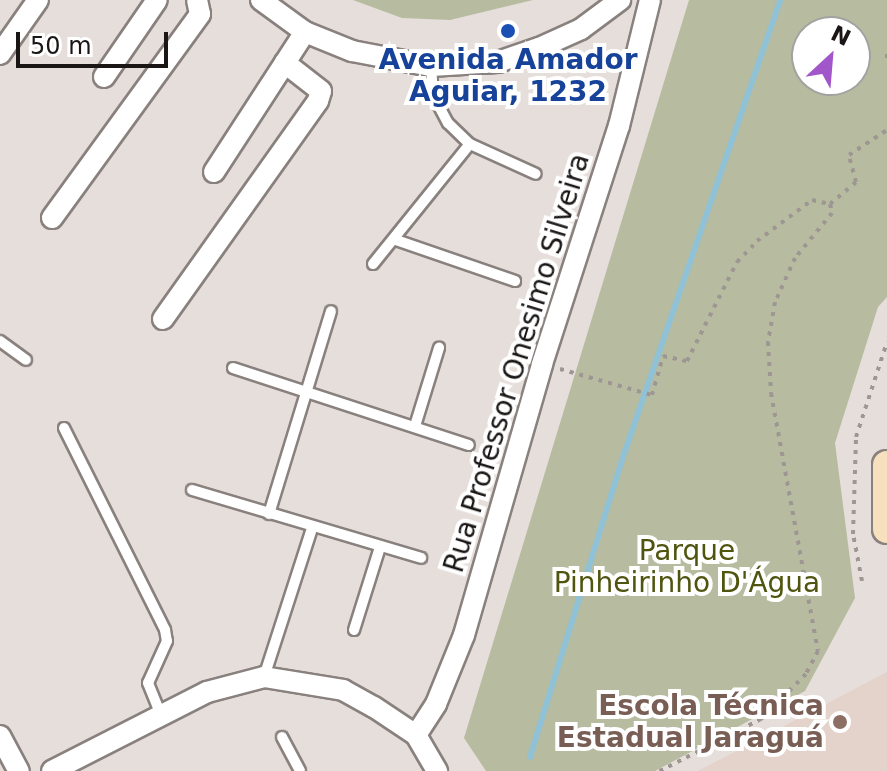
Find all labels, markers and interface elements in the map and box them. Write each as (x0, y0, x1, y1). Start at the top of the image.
scale bar (20, 16, 172, 66)
north arrow (791, 16, 871, 96)
text: N (827, 21, 855, 51)
marker: Avenida Amador Aguiar, 1232 (499, 22, 517, 40)
text: 50 m (30, 32, 92, 60)
place label: Avenida Amador Aguiar, 1232 (379, 43, 637, 109)
street label: Rua Professor Onesimo Silveira (437, 149, 597, 577)
park label: Parque Pinheirinho D'Água (554, 534, 820, 600)
place label: Escola Técnica Estadual Jaraguá (557, 689, 824, 755)
marker: Escola Técnica Estadual Jaraguá (831, 713, 849, 731)

